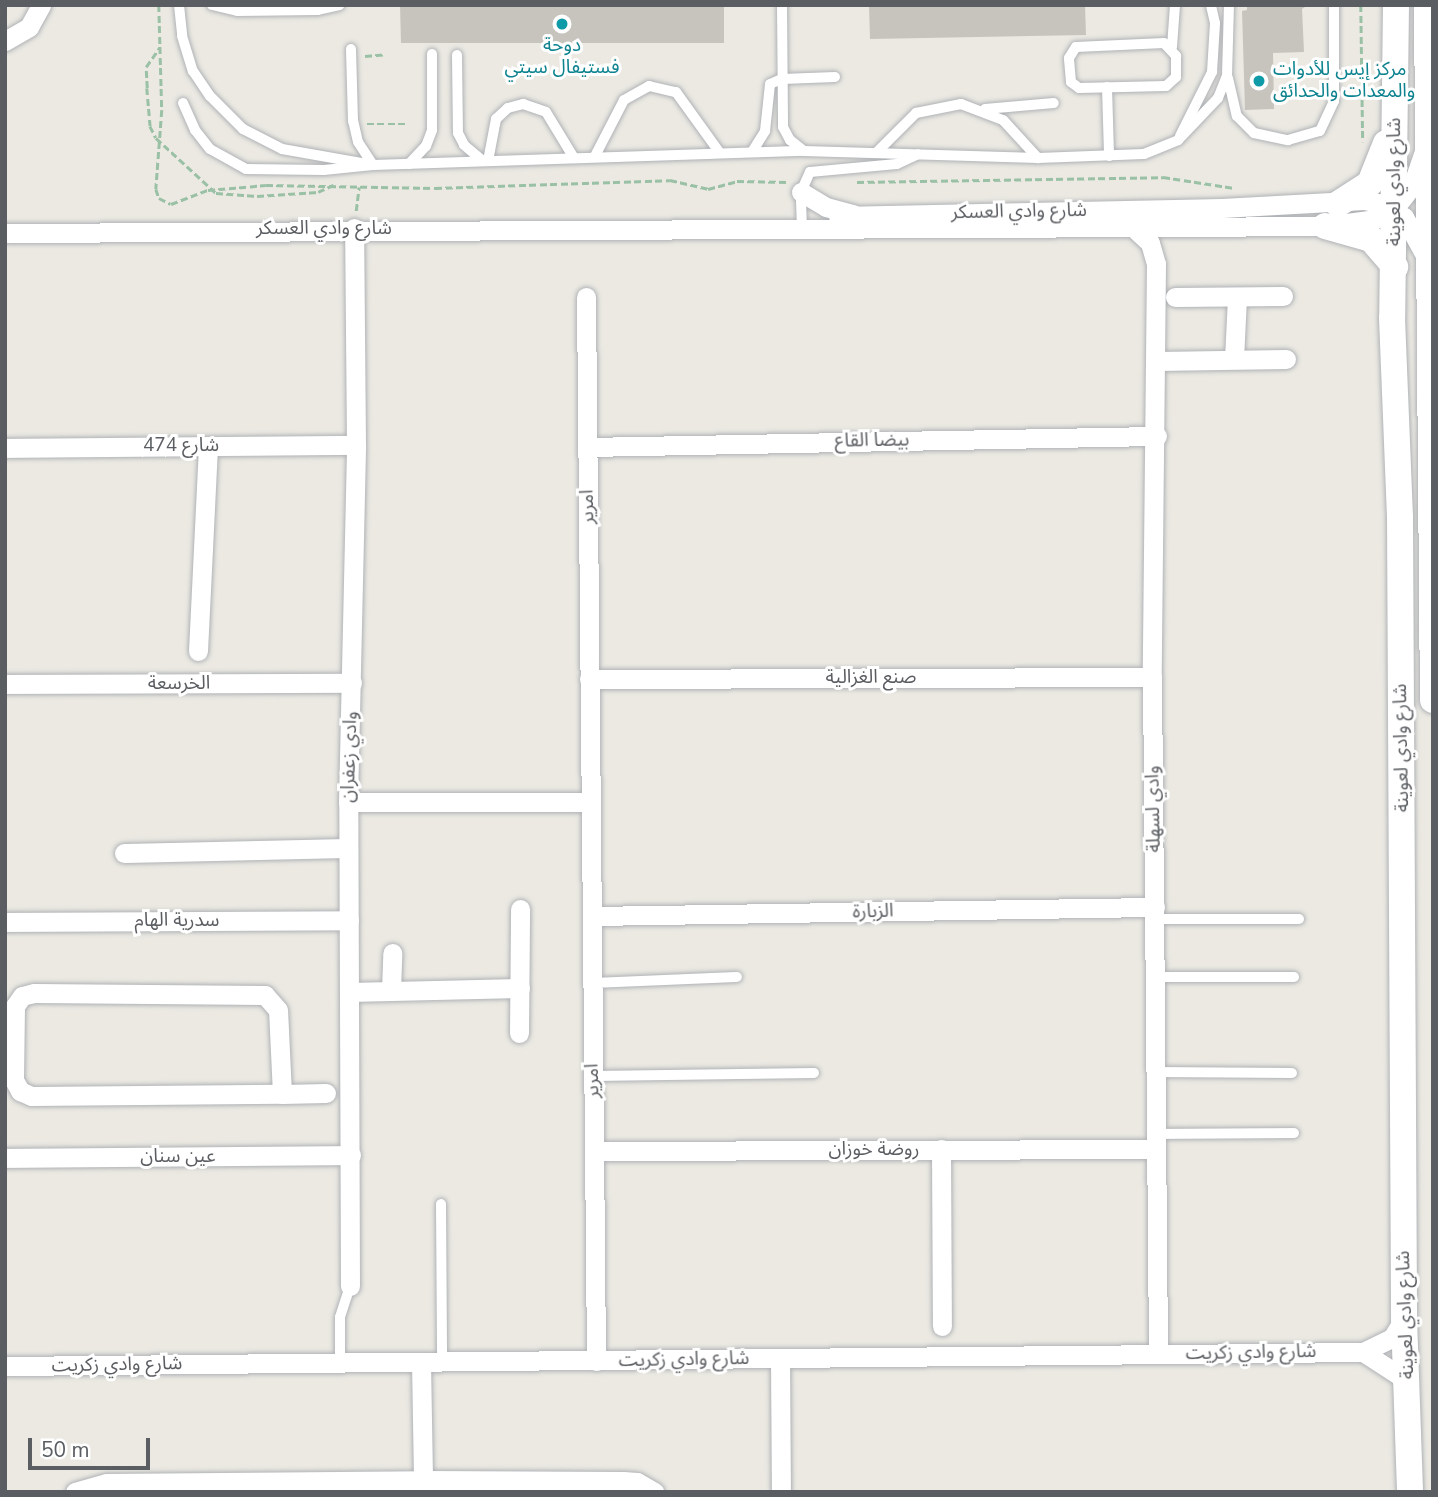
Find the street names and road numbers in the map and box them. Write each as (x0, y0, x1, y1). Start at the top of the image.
street label: شارع وادي لعوينة (1384, 118, 1406, 246)
street label: شارع وادي العسكر (951, 199, 1087, 225)
street label: شارع وادي العسكر (256, 218, 392, 240)
street label: بيضا القاع (834, 429, 910, 453)
street label: شارع 474 (143, 435, 219, 457)
street label: امرير (576, 489, 600, 525)
street label: صنع الغزالية (826, 667, 916, 689)
street label: الخرسعة (148, 673, 210, 695)
street label: شارع وادي لعوينة (1389, 684, 1415, 812)
street label: وادي زعفران (337, 711, 363, 803)
street label: وادي لسهلة (1142, 765, 1166, 853)
street label: الزبارة (852, 900, 894, 924)
street label: سدرية الهام (134, 910, 220, 932)
street label: امرير (581, 1063, 605, 1099)
street label: روضة خوزان (829, 1139, 919, 1161)
street label: عين سنان (140, 1146, 216, 1168)
street label: شارع وادي لعوينة (1392, 1250, 1420, 1380)
street label: شارع وادي زكريت (1185, 1340, 1317, 1366)
street label: شارع وادي زكريت (618, 1347, 750, 1373)
street label: شارع وادي زكريت (51, 1352, 183, 1378)

